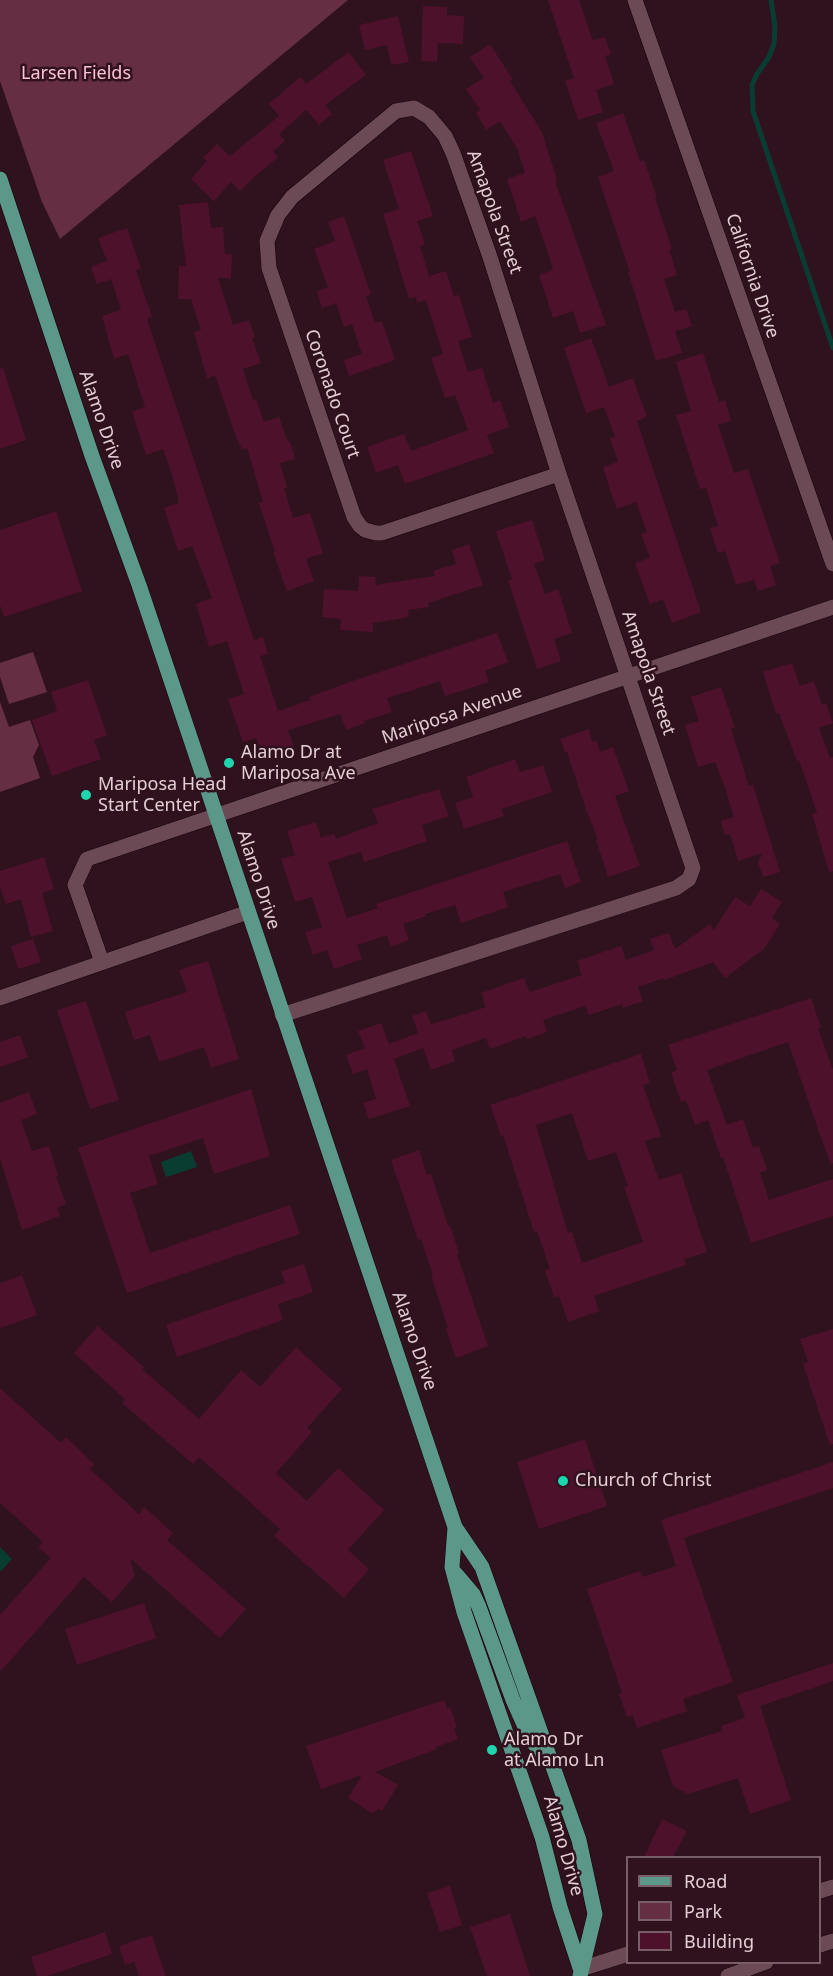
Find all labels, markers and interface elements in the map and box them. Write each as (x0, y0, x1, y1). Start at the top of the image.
park label: Larsen Fields (21, 63, 131, 85)
street label: Amapola Street (462, 147, 526, 277)
street label: California Drive (721, 211, 783, 341)
street label: Coronado Court (300, 326, 364, 462)
street label: Alamo Drive (74, 368, 128, 472)
street label: Amapola Street (617, 608, 679, 738)
street label: Mariposa Avenue (379, 681, 525, 749)
place label: Alamo Dr at Mariposa Ave (241, 742, 356, 784)
marker: Alamo Dr at Mariposa Ave (222, 756, 236, 770)
place label: Mariposa Head Start Center (98, 774, 227, 816)
marker: Mariposa Head Start Center (79, 788, 93, 802)
street label: Alamo Drive (232, 828, 284, 932)
street label: Alamo Drive (387, 1289, 441, 1393)
place label: Church of Christ (575, 1470, 712, 1492)
marker: Church of Christ (556, 1474, 570, 1488)
place label: Alamo Dr at Alamo Ln (504, 1729, 604, 1772)
marker: Alamo Dr at Alamo Ln (485, 1743, 499, 1757)
street label: Alamo Drive (538, 1793, 588, 1899)
legend (626, 1856, 821, 1964)
text: Road (684, 1869, 727, 1893)
text: Park (684, 1899, 722, 1923)
text: Building (684, 1929, 754, 1953)

